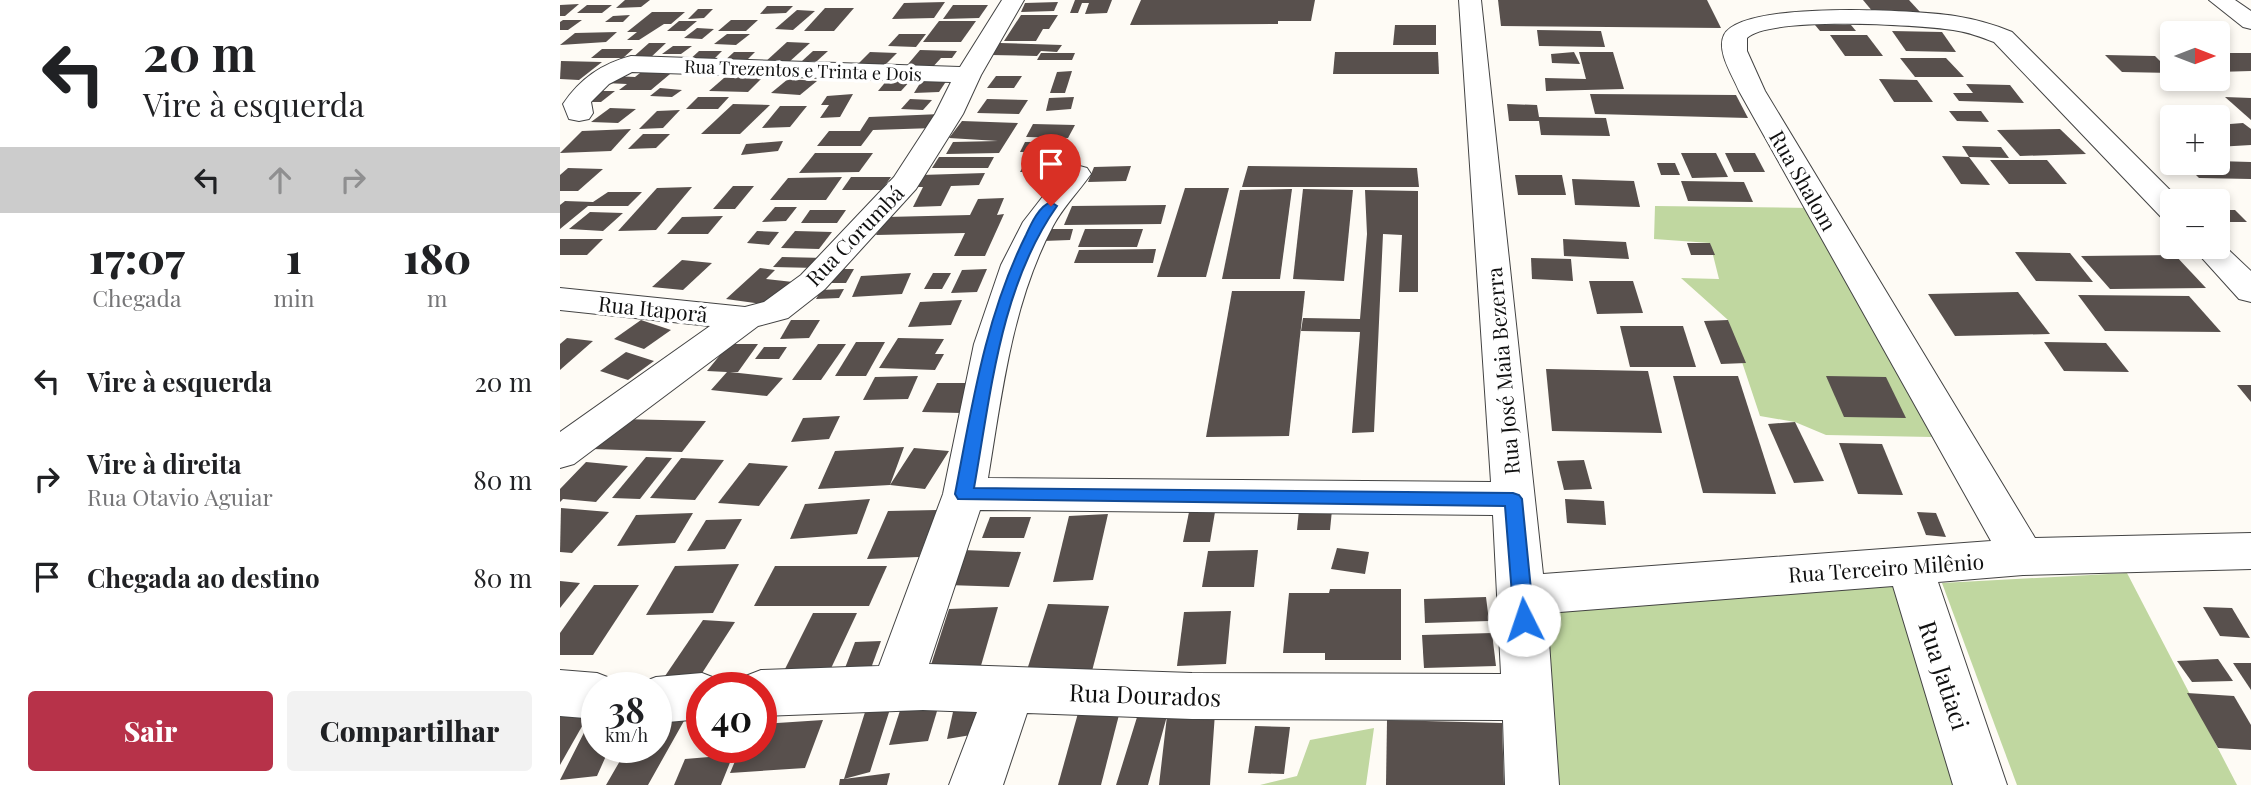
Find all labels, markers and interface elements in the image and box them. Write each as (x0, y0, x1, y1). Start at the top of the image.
text: 20 m (143, 19, 256, 84)
north arrow (2160, 21, 2230, 91)
map controls (2160, 21, 2230, 259)
icon: left (28, 28, 119, 119)
street label: Rua Trezentos e Trinta e Dois (684, 54, 922, 86)
text: Vire à esquerda (143, 82, 364, 125)
button: + (2160, 105, 2230, 175)
street label: Rua Shalom (1764, 125, 1844, 236)
pin (1021, 134, 1081, 206)
icon: arrive (1032, 145, 1070, 183)
icon: left (188, 161, 226, 199)
icon: ahead (261, 161, 299, 199)
icon: right (334, 161, 372, 199)
street label: Rua Corumbá (799, 178, 909, 291)
button: − (2160, 189, 2230, 259)
text: 17:07 (89, 229, 185, 285)
text: 1 (286, 229, 302, 285)
text: 180 (403, 229, 471, 285)
street label: Rua José Maia Bezerra (1479, 266, 1525, 476)
text: Chegada (92, 282, 181, 313)
text: min (274, 282, 314, 313)
text: m (427, 282, 447, 313)
street label: Rua Itaporã (597, 288, 710, 328)
icon: left (28, 362, 66, 400)
text: Vire à esquerda (87, 364, 272, 399)
text: 20 m (474, 364, 532, 399)
text: Vire à direita (87, 446, 242, 481)
icon: right (28, 460, 66, 498)
text: 80 m (473, 462, 532, 497)
text: Rua Otavio Aguiar (87, 481, 273, 512)
street label: Rua Terceiro Milênio (1787, 546, 1985, 588)
icon: arrive (28, 558, 66, 596)
text: Chegada ao destino (87, 560, 320, 595)
text: 80 m (473, 560, 532, 595)
position arrow (1487, 583, 1561, 657)
street label: Rua Jatiaci (1912, 617, 1978, 733)
speed limit sign: 40 (686, 672, 777, 763)
street label: Rua Dourados (1068, 675, 1222, 713)
text: 38 (608, 685, 645, 732)
button: Sair (28, 691, 273, 771)
button: Compartilhar (287, 691, 532, 771)
text: km/h (605, 723, 648, 747)

